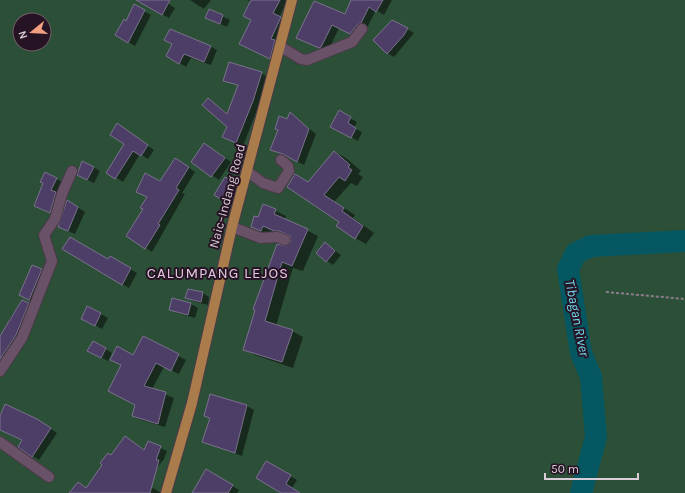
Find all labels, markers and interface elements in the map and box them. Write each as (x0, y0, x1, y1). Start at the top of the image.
north arrow (12, 12, 52, 52)
text: N (16, 29, 30, 41)
street label: Naic–Indang Road (206, 142, 248, 250)
district label: CALUMPANG LEJOS (147, 264, 289, 282)
water label: Tibagan River (561, 278, 593, 359)
scale bar (545, 455, 638, 481)
text: 50 m (551, 462, 579, 476)

